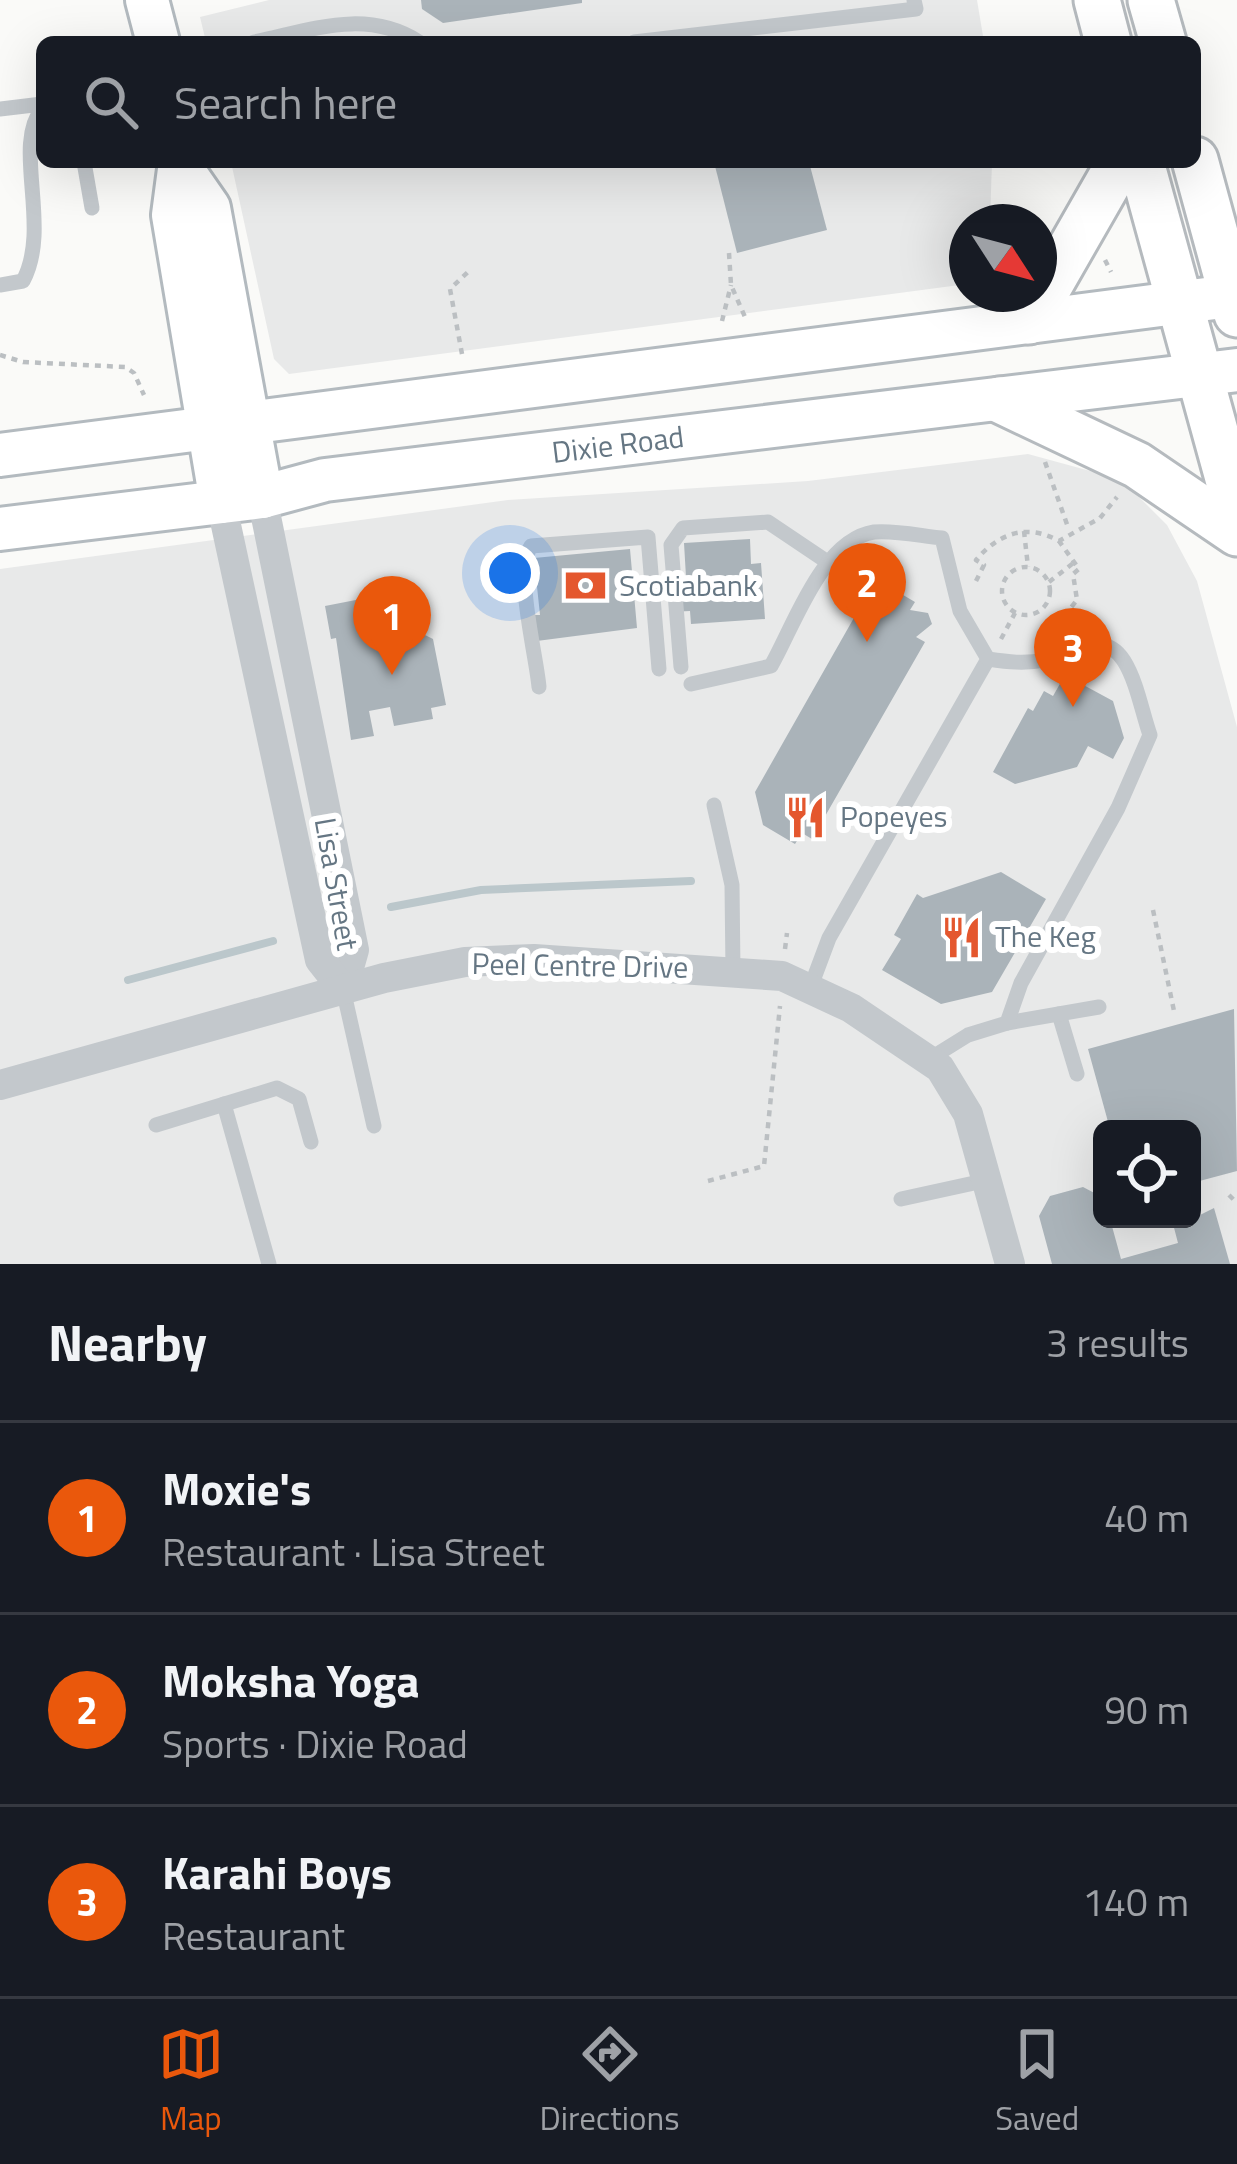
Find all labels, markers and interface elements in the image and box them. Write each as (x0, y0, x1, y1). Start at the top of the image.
search box (36, 36, 1201, 168)
text: Search here (174, 68, 397, 136)
icon: search (78, 69, 144, 135)
north arrow (949, 204, 1057, 312)
street label: Dixie Road (549, 413, 687, 475)
your location (480, 543, 540, 603)
pin: 2 (828, 543, 906, 642)
place label: Scotiabank (619, 562, 757, 608)
bank icon: Scotiabank (562, 563, 608, 609)
pin: 1 (353, 576, 431, 675)
pin: 3 (1034, 608, 1112, 707)
place label: Popeyes (840, 793, 948, 839)
restaurant icon: Popeyes (783, 794, 829, 840)
street label: Lisa Street (303, 814, 371, 954)
place label: The Keg (995, 913, 1096, 959)
restaurant icon: The Keg (938, 914, 984, 960)
street label: Peel Centre Drive (471, 940, 689, 990)
map controls (1093, 1120, 1201, 1228)
button: locate (1093, 1120, 1201, 1228)
text: Nearby (48, 1303, 207, 1381)
text: 3 results (1046, 1313, 1189, 1372)
text: Moxie's (162, 1454, 311, 1522)
text: 1 (76, 1488, 98, 1547)
text: 40 m (1104, 1488, 1189, 1547)
text: Restaurant · Lisa Street (162, 1522, 545, 1581)
text: Moksha Yoga (162, 1646, 419, 1714)
text: 2 (76, 1680, 98, 1739)
text: 90 m (1104, 1680, 1189, 1739)
text: Sports · Dixie Road (162, 1714, 468, 1773)
text: Karahi Boys (162, 1838, 392, 1906)
text: 3 (76, 1872, 98, 1931)
text: 140 m (1082, 1872, 1189, 1931)
text: Restaurant (162, 1906, 345, 1965)
tab: Map (158, 2021, 224, 2143)
tab: Directions (540, 2021, 679, 2143)
tab: Saved (995, 2021, 1079, 2143)

